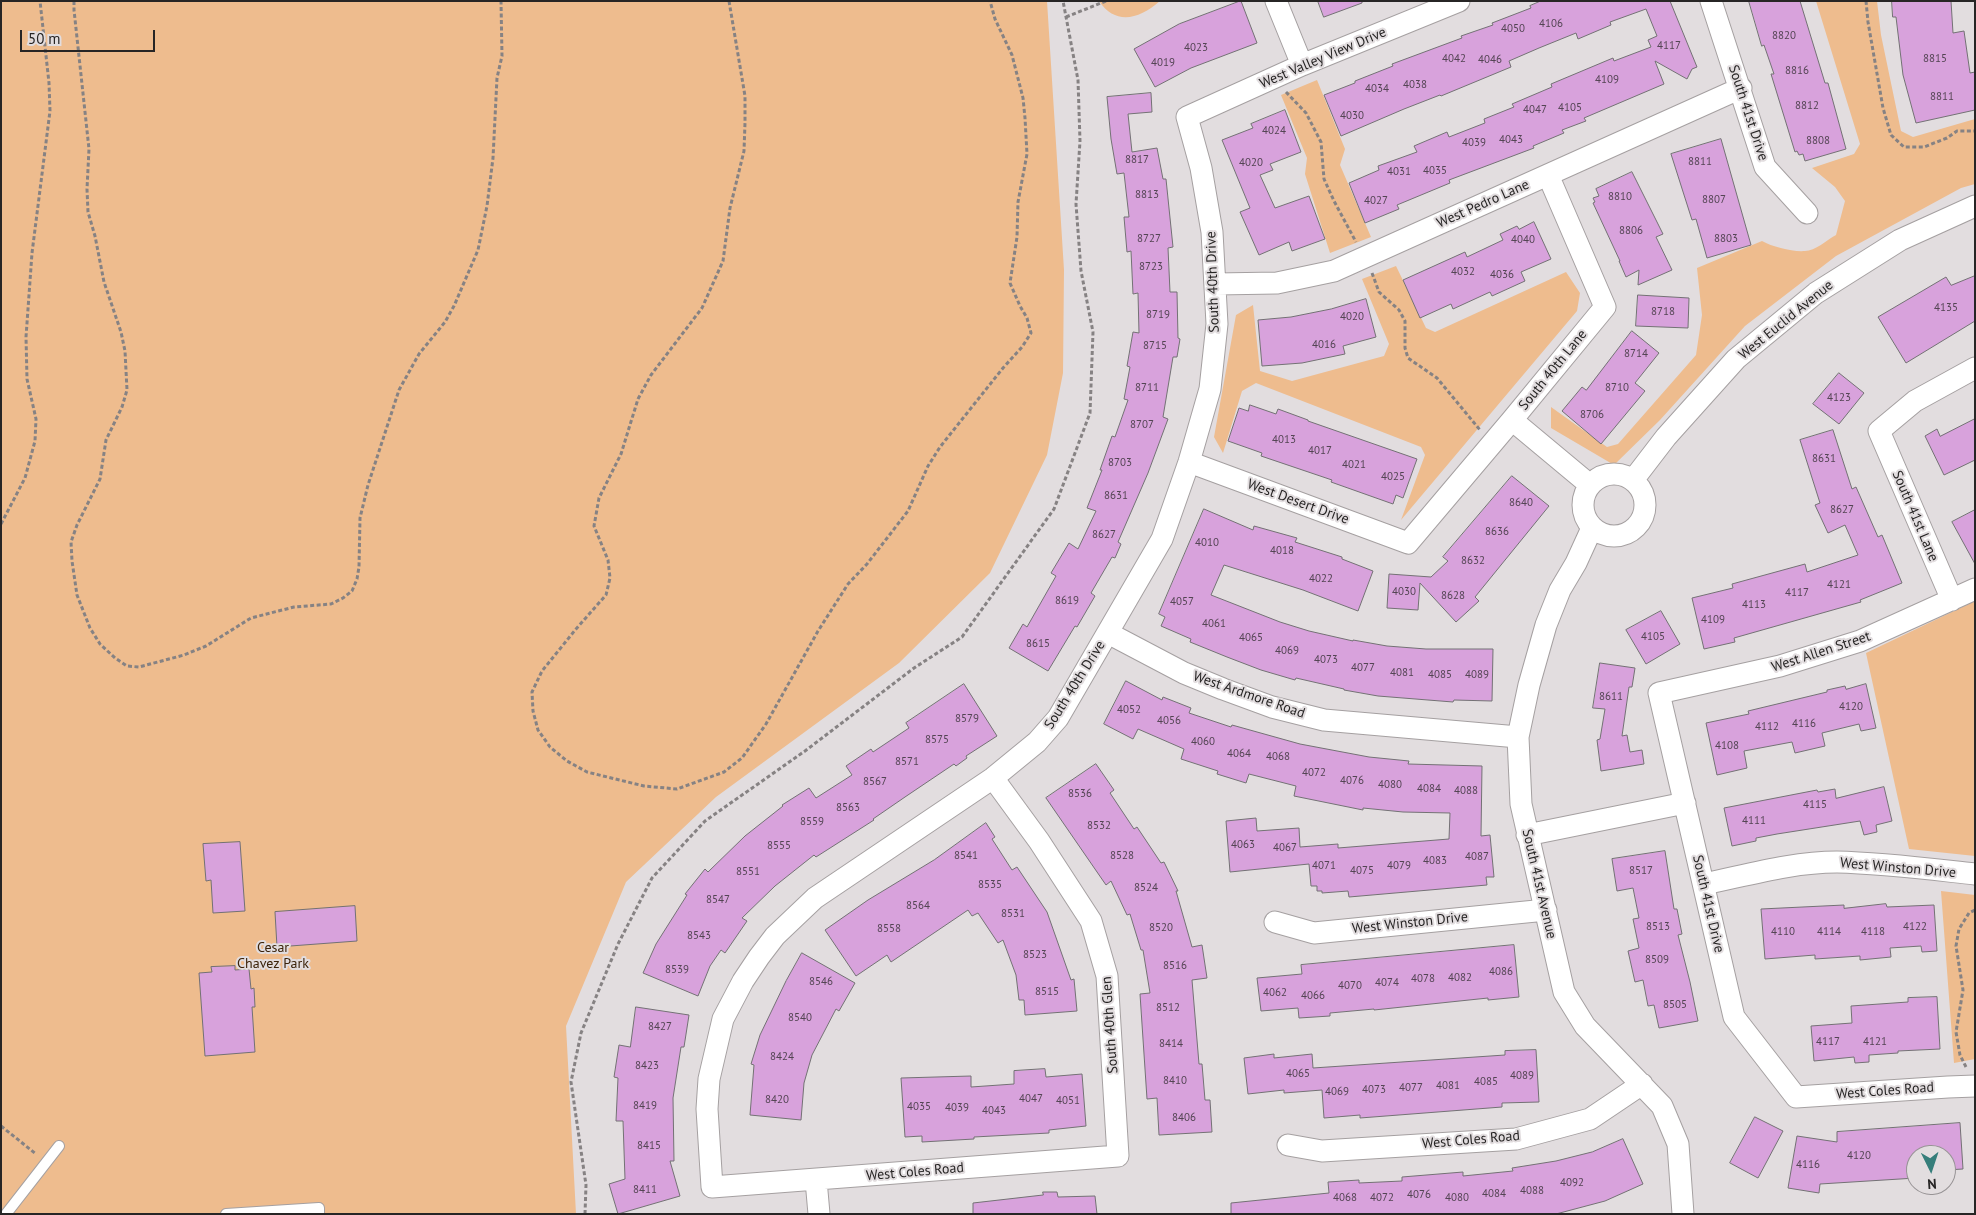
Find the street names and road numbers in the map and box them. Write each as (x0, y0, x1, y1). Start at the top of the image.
street label: West Valley View Drive (1257, 24, 1389, 92)
street label: South 41st Drive (1725, 63, 1771, 163)
street label: West Pedro Lane (1434, 176, 1532, 232)
street label: South 40th Drive (1203, 231, 1223, 333)
street label: West Euclid Avenue (1735, 277, 1837, 363)
street label: South 40th Lane (1515, 326, 1591, 414)
street label: South 41st Lane (1888, 468, 1942, 564)
street label: West Desert Drive (1245, 476, 1351, 528)
street label: West Allen Street (1769, 628, 1873, 676)
street label: South 40th Drive (1041, 638, 1109, 732)
street label: West Ardmore Road (1191, 668, 1307, 722)
street label: South 41st Avenue (1518, 828, 1560, 940)
street label: South 41st Drive (1689, 854, 1727, 954)
street label: West Winston Drive (1839, 855, 1957, 881)
street label: West Winston Drive (1351, 909, 1469, 937)
street label: South 40th Glen (1098, 976, 1122, 1074)
street label: West Coles Road (1836, 1079, 1934, 1103)
street label: West Coles Road (1421, 1127, 1521, 1153)
street label: West Coles Road (865, 1159, 965, 1185)

